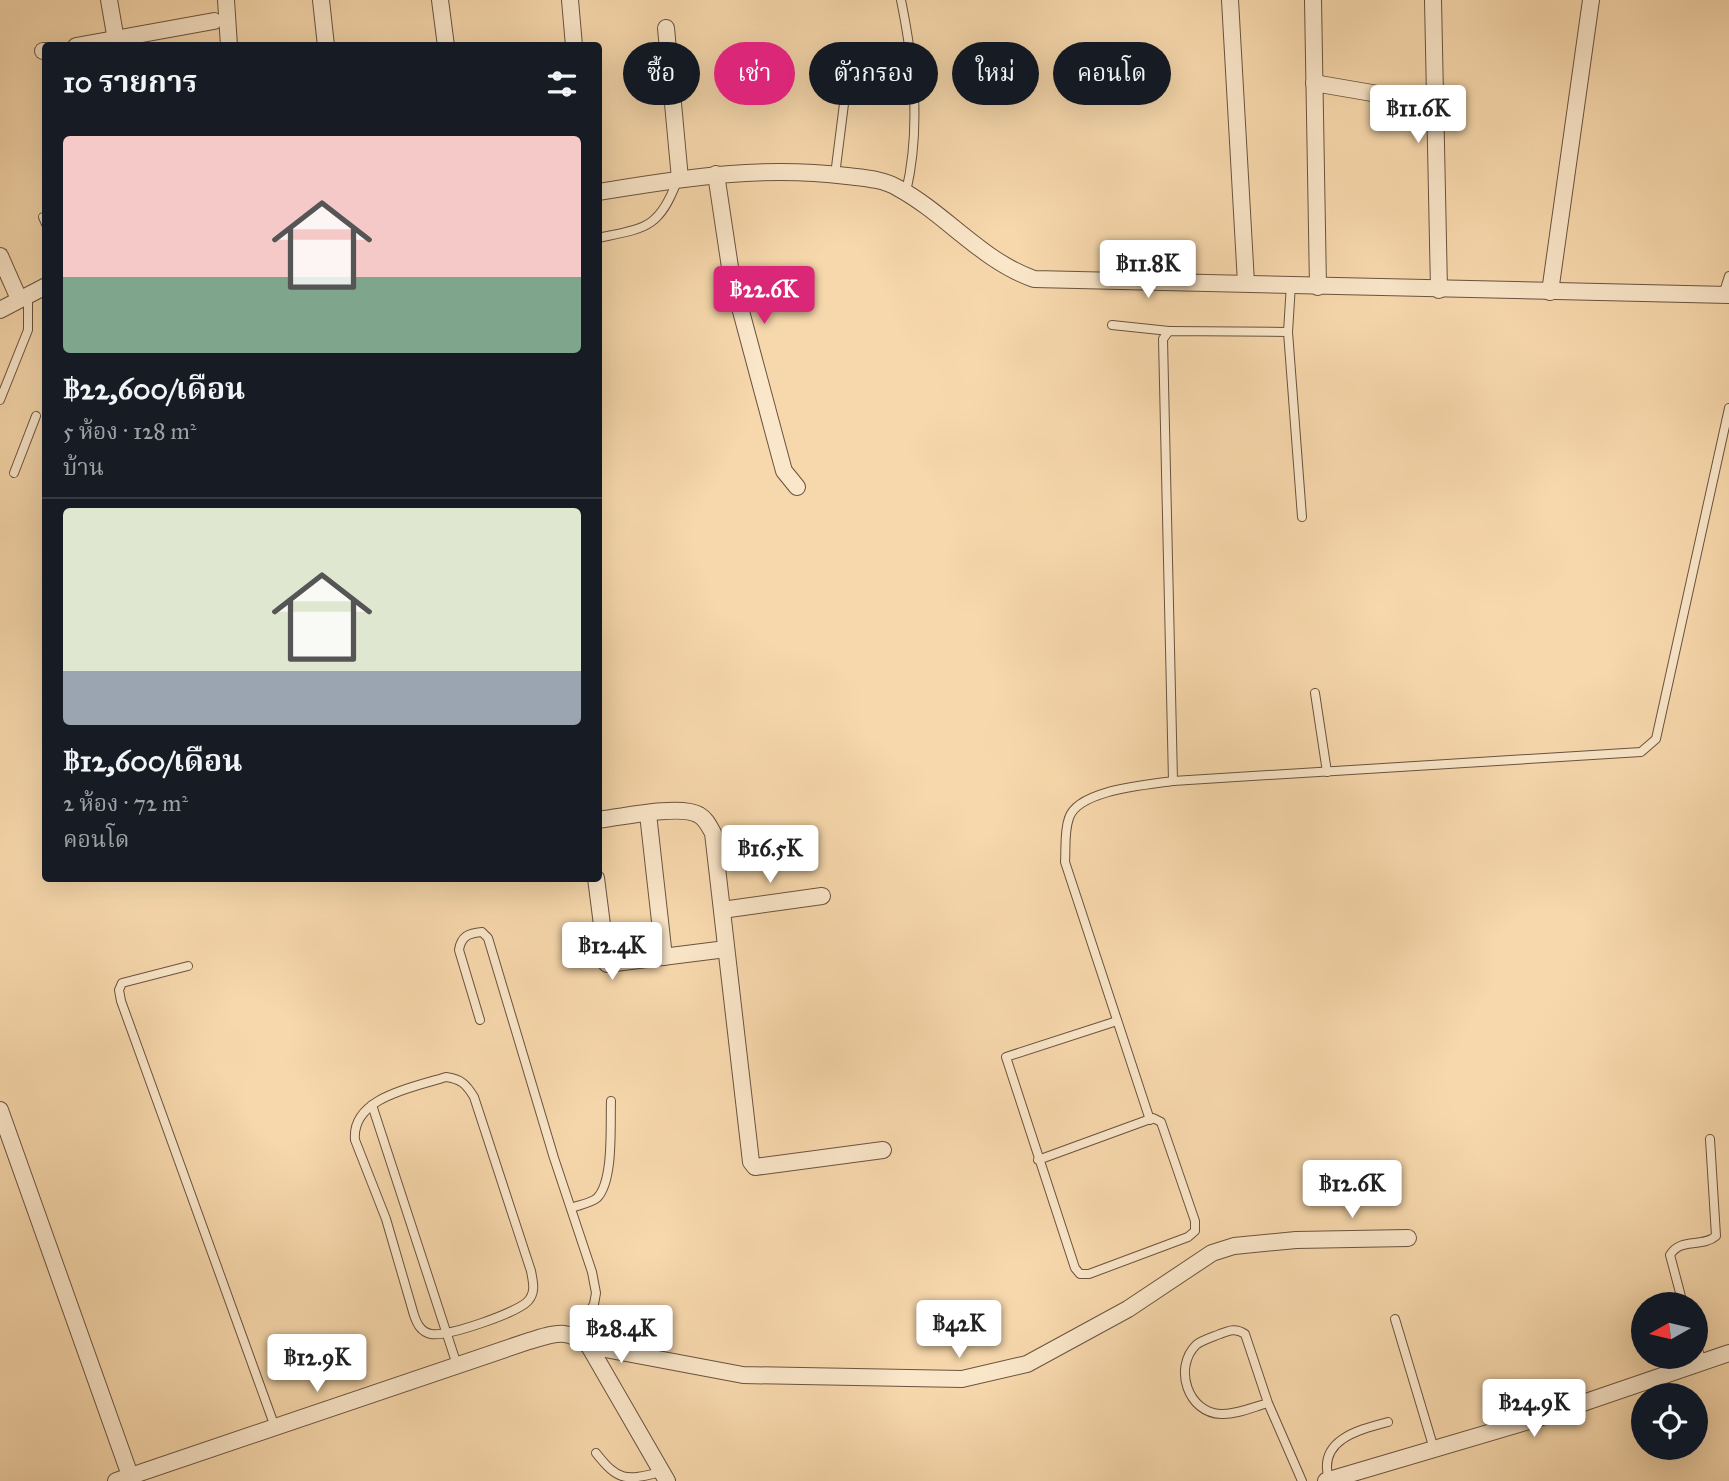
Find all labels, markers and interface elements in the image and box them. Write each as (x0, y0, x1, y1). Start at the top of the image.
chip: ซื้อ (623, 42, 700, 105)
chip: เช่า (714, 42, 795, 105)
chip: ตัวกรอง (809, 42, 938, 105)
chip: ใหม่ (952, 42, 1039, 105)
chip: คอนโด (1053, 42, 1171, 105)
text: 10 รายการ (63, 64, 198, 100)
icon: filters (543, 65, 581, 103)
pin: ฿11.6K (1361, 86, 1475, 145)
text: ฿11.6K (1386, 94, 1450, 122)
icon: home (259, 182, 385, 308)
pin: ฿11.8K (1091, 240, 1205, 300)
text: ฿11.8K (1116, 249, 1180, 277)
pin: ฿22.6K (707, 266, 821, 326)
text: ฿22.6K (730, 275, 798, 303)
text: ฿22,600/เดือน (63, 371, 245, 407)
text: 5 ห้อง · 128 m² (63, 417, 197, 445)
text: บ้าน (63, 453, 104, 481)
icon: home (259, 554, 385, 680)
text: ฿12,600/เดือน (63, 743, 242, 779)
text: 2 ห้อง · 72 m² (63, 789, 188, 817)
text: คอนโด (63, 825, 130, 853)
pin: ฿16.5K (713, 826, 827, 885)
text: ฿16.5K (737, 834, 803, 862)
pin: ฿12.4K (555, 922, 669, 982)
text: ฿12.4K (578, 931, 646, 959)
pin: ฿12.6K (1295, 1160, 1409, 1220)
text: ฿12.6K (1319, 1169, 1385, 1197)
north arrow (1631, 1292, 1708, 1368)
map controls (1631, 1292, 1708, 1460)
pin: ฿42K (918, 1300, 1000, 1360)
pin: ฿28.4K (564, 1306, 678, 1365)
text: ฿42K (932, 1309, 986, 1337)
text: ฿28.4K (586, 1314, 656, 1342)
pin: ฿12.9K (260, 1334, 374, 1394)
text: ฿12.9K (283, 1343, 351, 1371)
pin: ฿24.9K (1477, 1380, 1591, 1439)
button: locate (1631, 1383, 1708, 1460)
text: ฿24.9K (1499, 1388, 1570, 1416)

